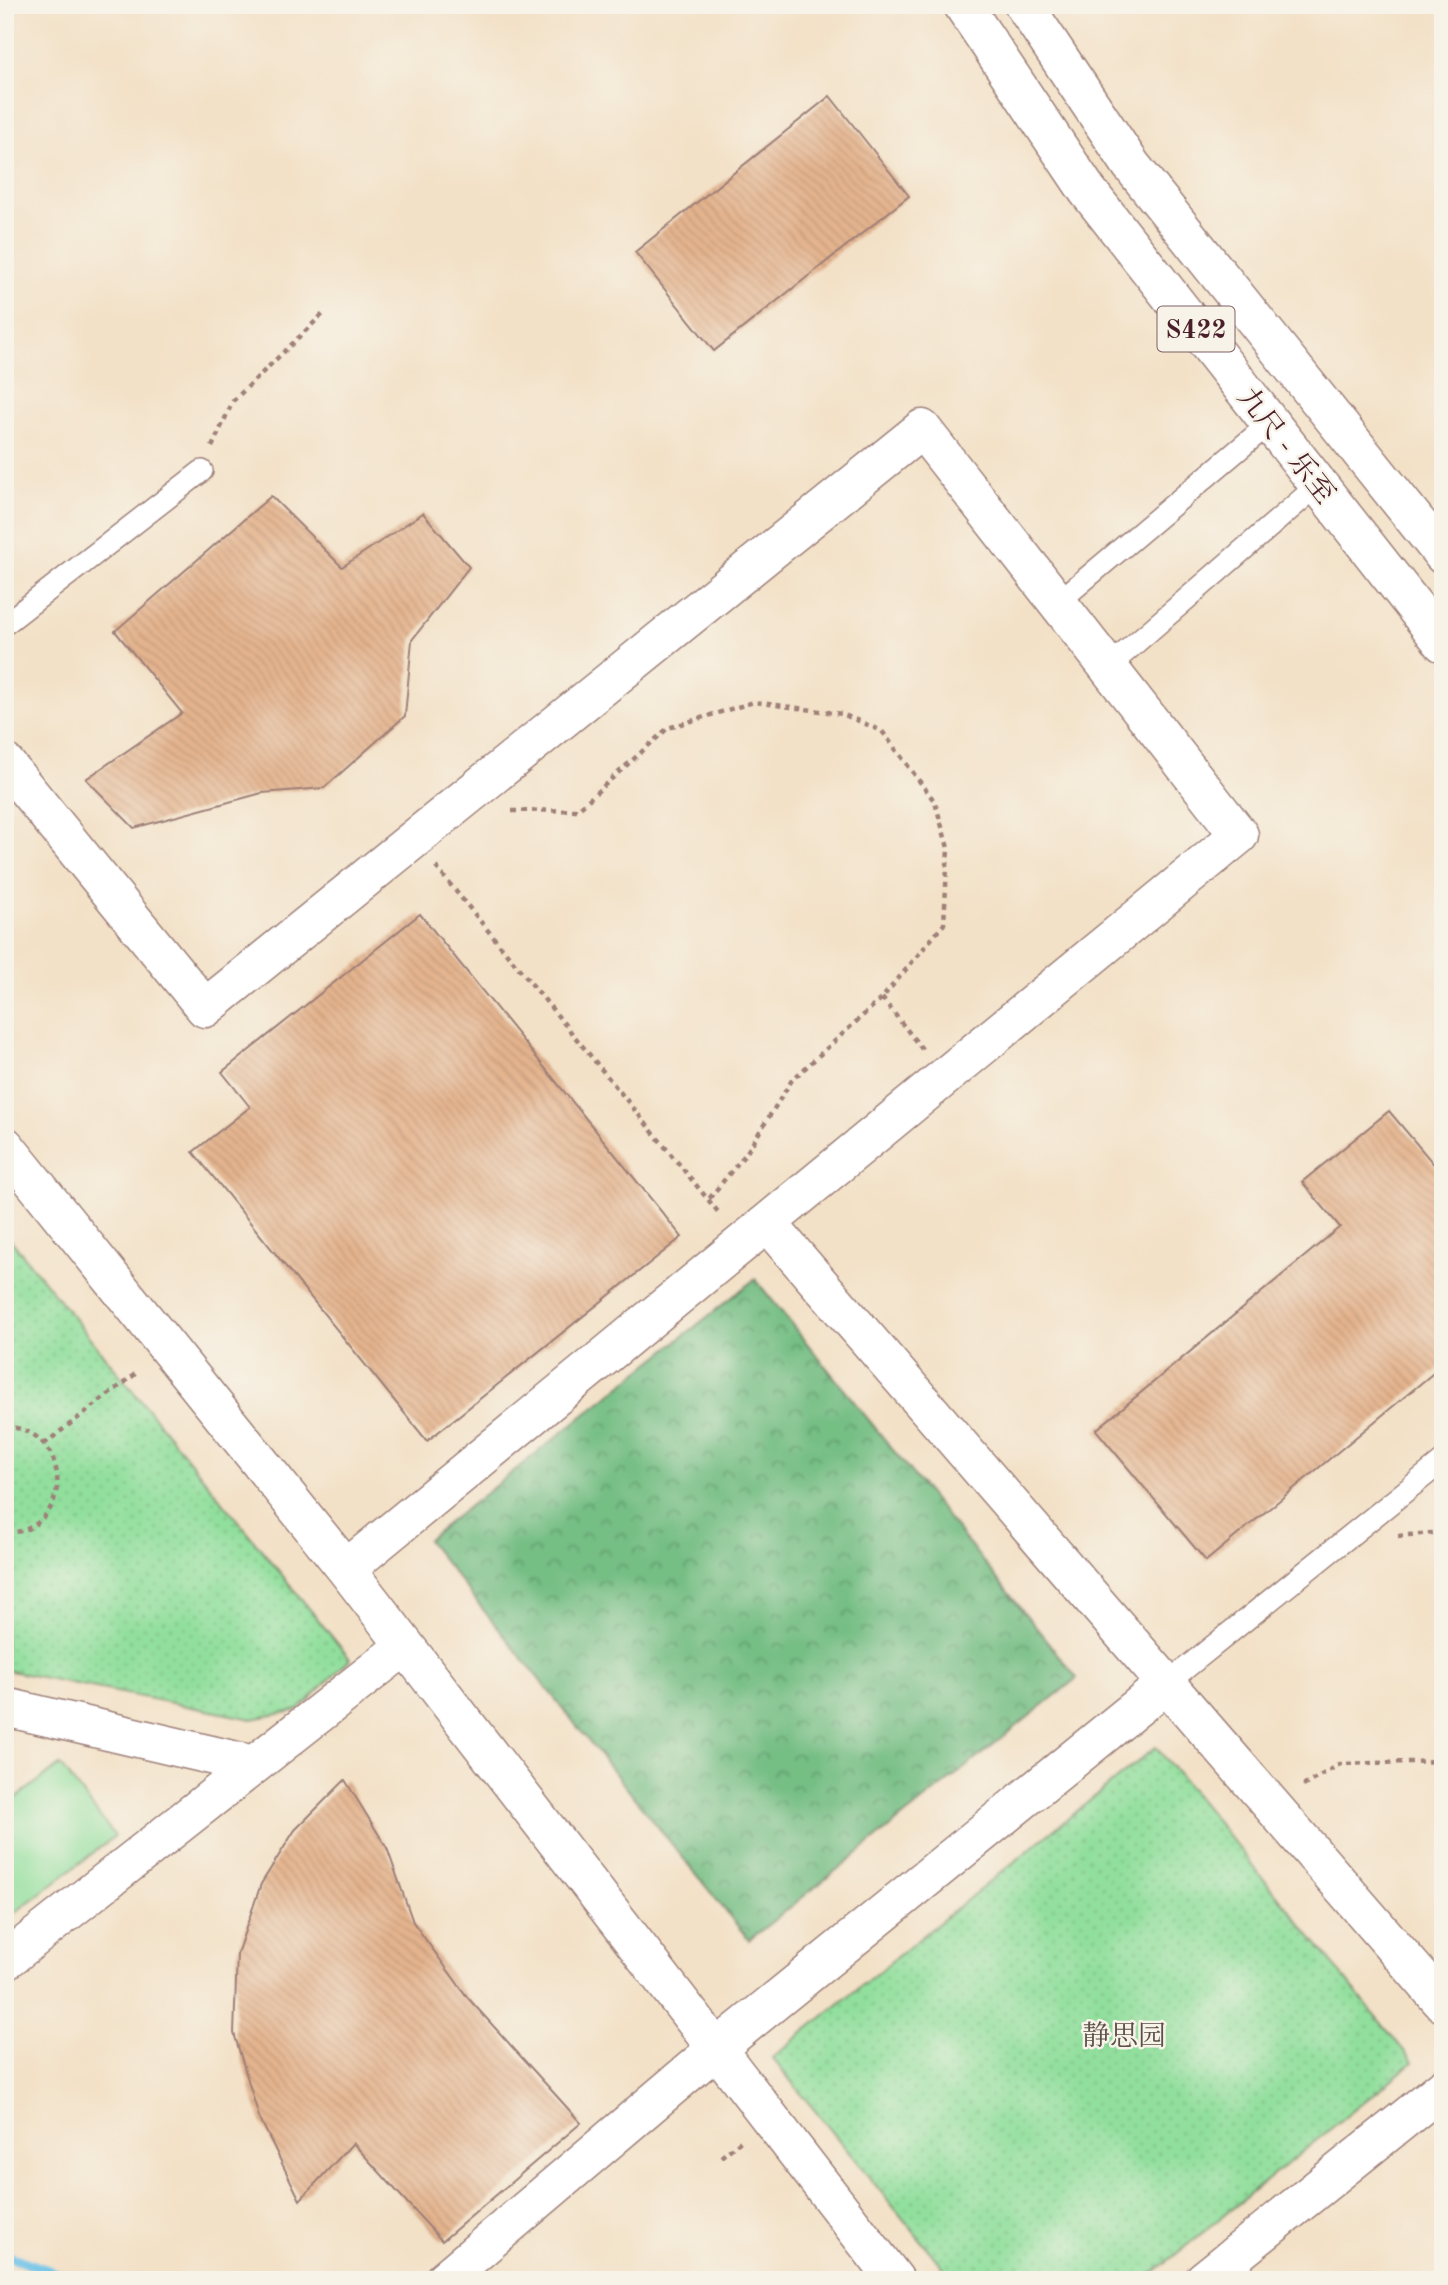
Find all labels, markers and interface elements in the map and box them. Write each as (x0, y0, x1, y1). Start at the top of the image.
road number: S422 (1158, 306, 1234, 352)
street label: 九尺 - 乐至 (1231, 382, 1341, 510)
park label: 静思园 (1082, 2021, 1166, 2052)

